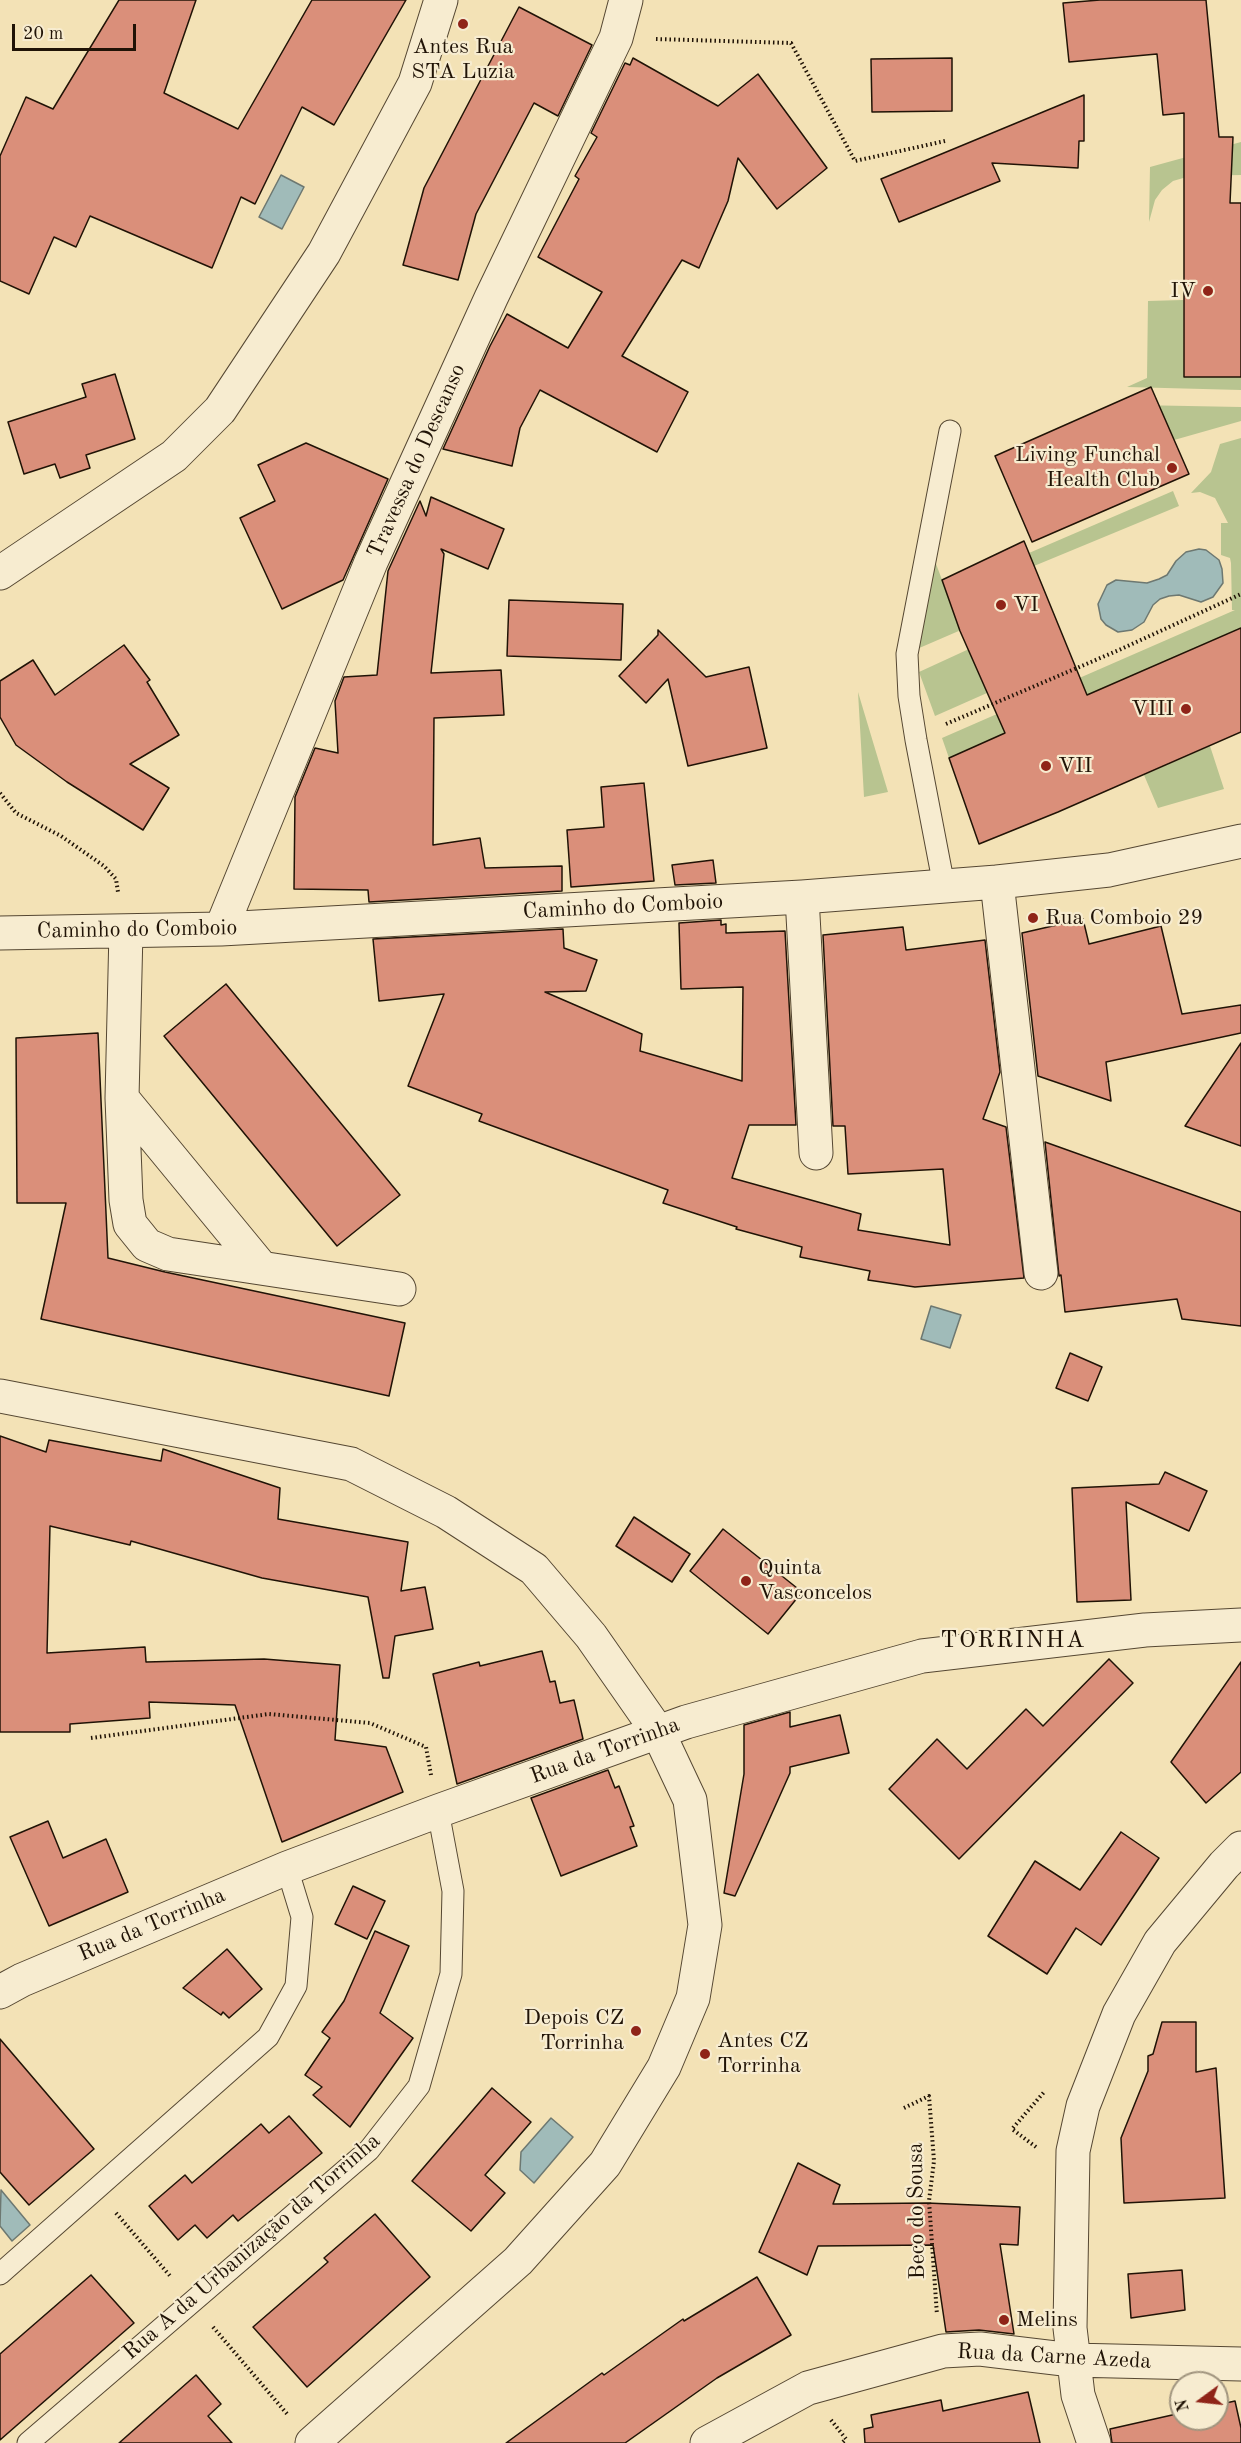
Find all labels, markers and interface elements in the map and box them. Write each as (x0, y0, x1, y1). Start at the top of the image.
scale bar (15, 12, 140, 50)
marker: Antes Rua STA Luzia (456, 17, 470, 31)
text: 20 m (23, 25, 63, 43)
place label: Antes Rua STA Luzia (411, 34, 515, 86)
place label: IV (1170, 278, 1196, 304)
marker: IV (1201, 284, 1215, 298)
street label: Travessa do Descanso (362, 360, 472, 562)
place label: Living Funchal Health Club (1015, 442, 1160, 494)
marker: Living Funchal Health Club (1165, 461, 1179, 475)
place label: VI (1013, 592, 1039, 618)
marker: VI (994, 598, 1008, 612)
place label: VIII (1131, 696, 1174, 722)
marker: VIII (1179, 702, 1193, 716)
place label: VII (1058, 753, 1092, 779)
marker: VII (1039, 759, 1053, 773)
street label: Caminho do Comboio (522, 889, 724, 925)
place label: Rua Comboio 29 (1045, 905, 1203, 931)
marker: Rua Comboio 29 (1026, 911, 1040, 925)
street label: Caminho do Comboio (36, 915, 238, 945)
place label: Quinta Vasconcelos (758, 1555, 872, 1606)
marker: Quinta Vasconcelos (739, 1574, 753, 1588)
district label: TORRINHA (940, 1627, 1086, 1655)
street label: Rua da Torrinha (527, 1712, 683, 1790)
street label: Rua da Torrinha (75, 1882, 229, 1968)
place label: Depois CZ Torrinha (524, 2005, 624, 2056)
marker: Depois CZ Torrinha (629, 2024, 643, 2038)
place label: Antes CZ Torrinha (717, 2028, 808, 2080)
marker: Antes CZ Torrinha (698, 2047, 712, 2061)
street label: Rua A da Urbanização da Torrinha (118, 2128, 386, 2366)
street label: Beco do Sousa (903, 2142, 931, 2280)
place label: Melins (1016, 2307, 1078, 2333)
marker: Melins (997, 2313, 1011, 2327)
street label: Rua da Carne Azeda (956, 2339, 1152, 2375)
north arrow (1169, 2371, 1229, 2431)
text: N (1174, 2397, 1193, 2413)

